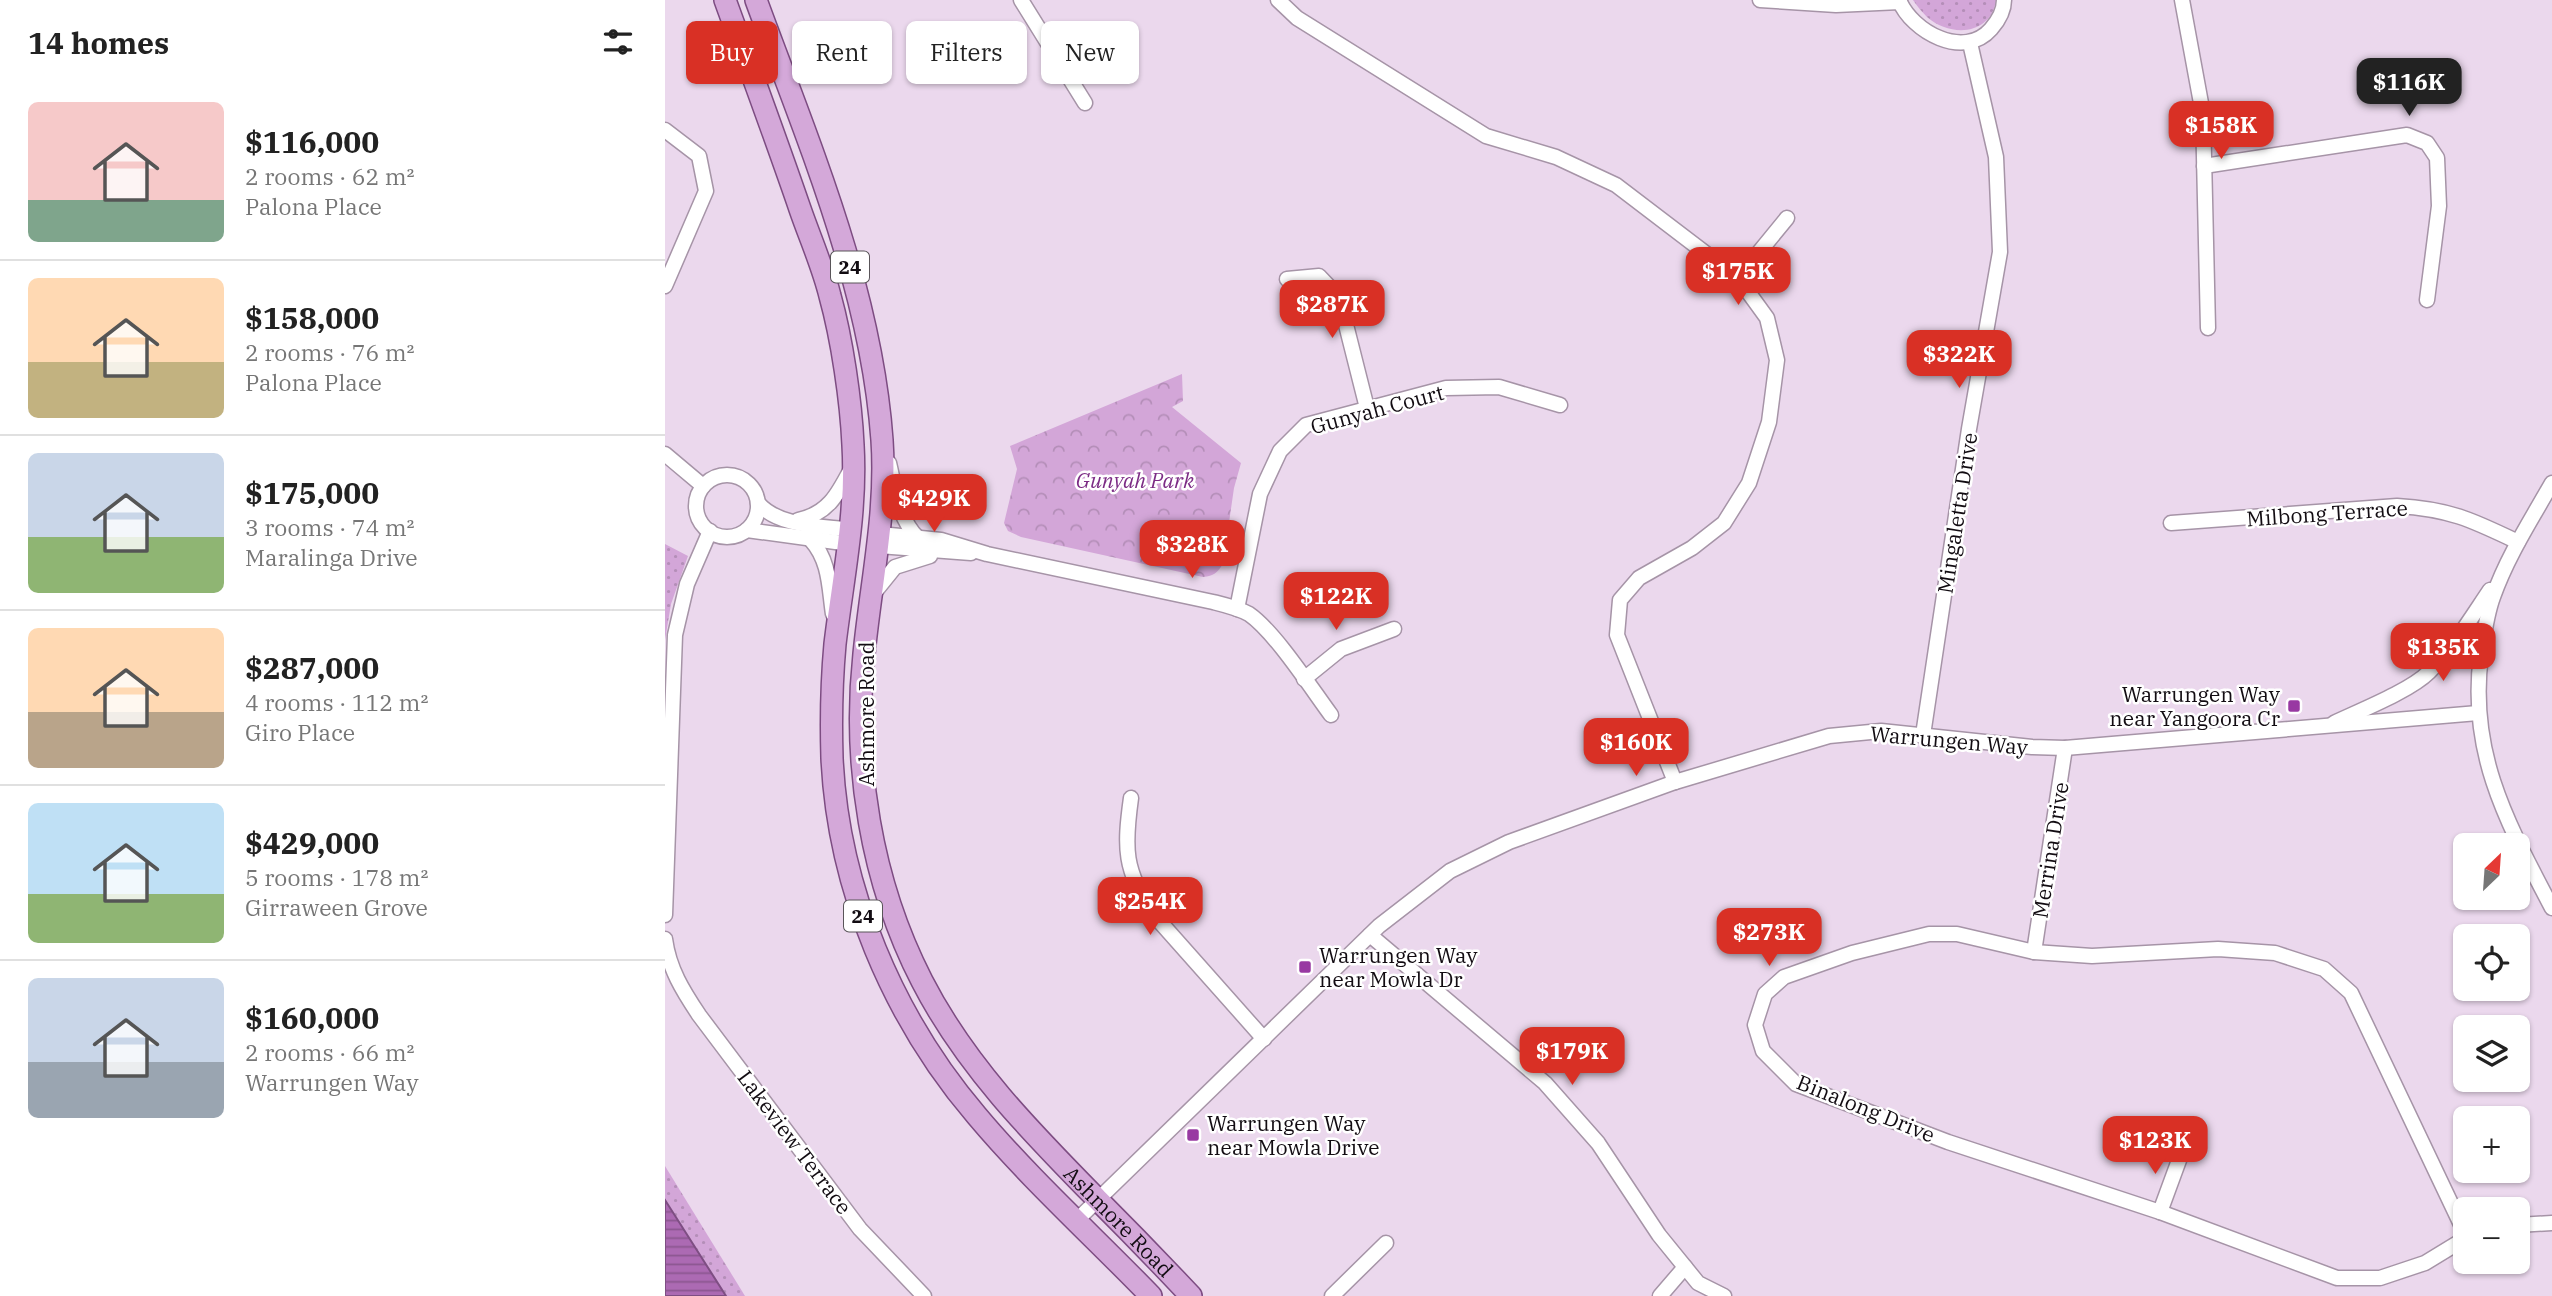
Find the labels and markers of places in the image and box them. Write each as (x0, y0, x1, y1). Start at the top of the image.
pin: $116K (2360, 58, 2458, 118)
pin: $158K (2172, 102, 2270, 161)
pin: $175K (1689, 247, 1787, 307)
pin: $287K (1283, 280, 1381, 340)
pin: $322K (1910, 330, 2008, 390)
pin: $429K (885, 475, 983, 534)
pin: $328K (1143, 520, 1241, 580)
pin: $122K (1287, 572, 1385, 632)
pin: $135K (2394, 624, 2492, 683)
place label: Warrungen Way near Yangoora Cr (2109, 680, 2281, 732)
marker: Warrungen Way near Yangoora Cr (2286, 698, 2302, 714)
pin: $160K (1587, 718, 1685, 778)
pin: $254K (1101, 878, 1199, 937)
pin: $273K (1720, 908, 1818, 968)
place label: Warrungen Way near Mowla Dr (1319, 941, 1478, 993)
marker: Warrungen Way near Mowla Dr (1297, 959, 1313, 975)
pin: $179K (1523, 1028, 1621, 1087)
place label: Warrungen Way near Mowla Drive (1207, 1109, 1380, 1161)
pin: $123K (2106, 1116, 2204, 1176)
marker: Warrungen Way near Mowla Drive (1185, 1127, 1201, 1143)

